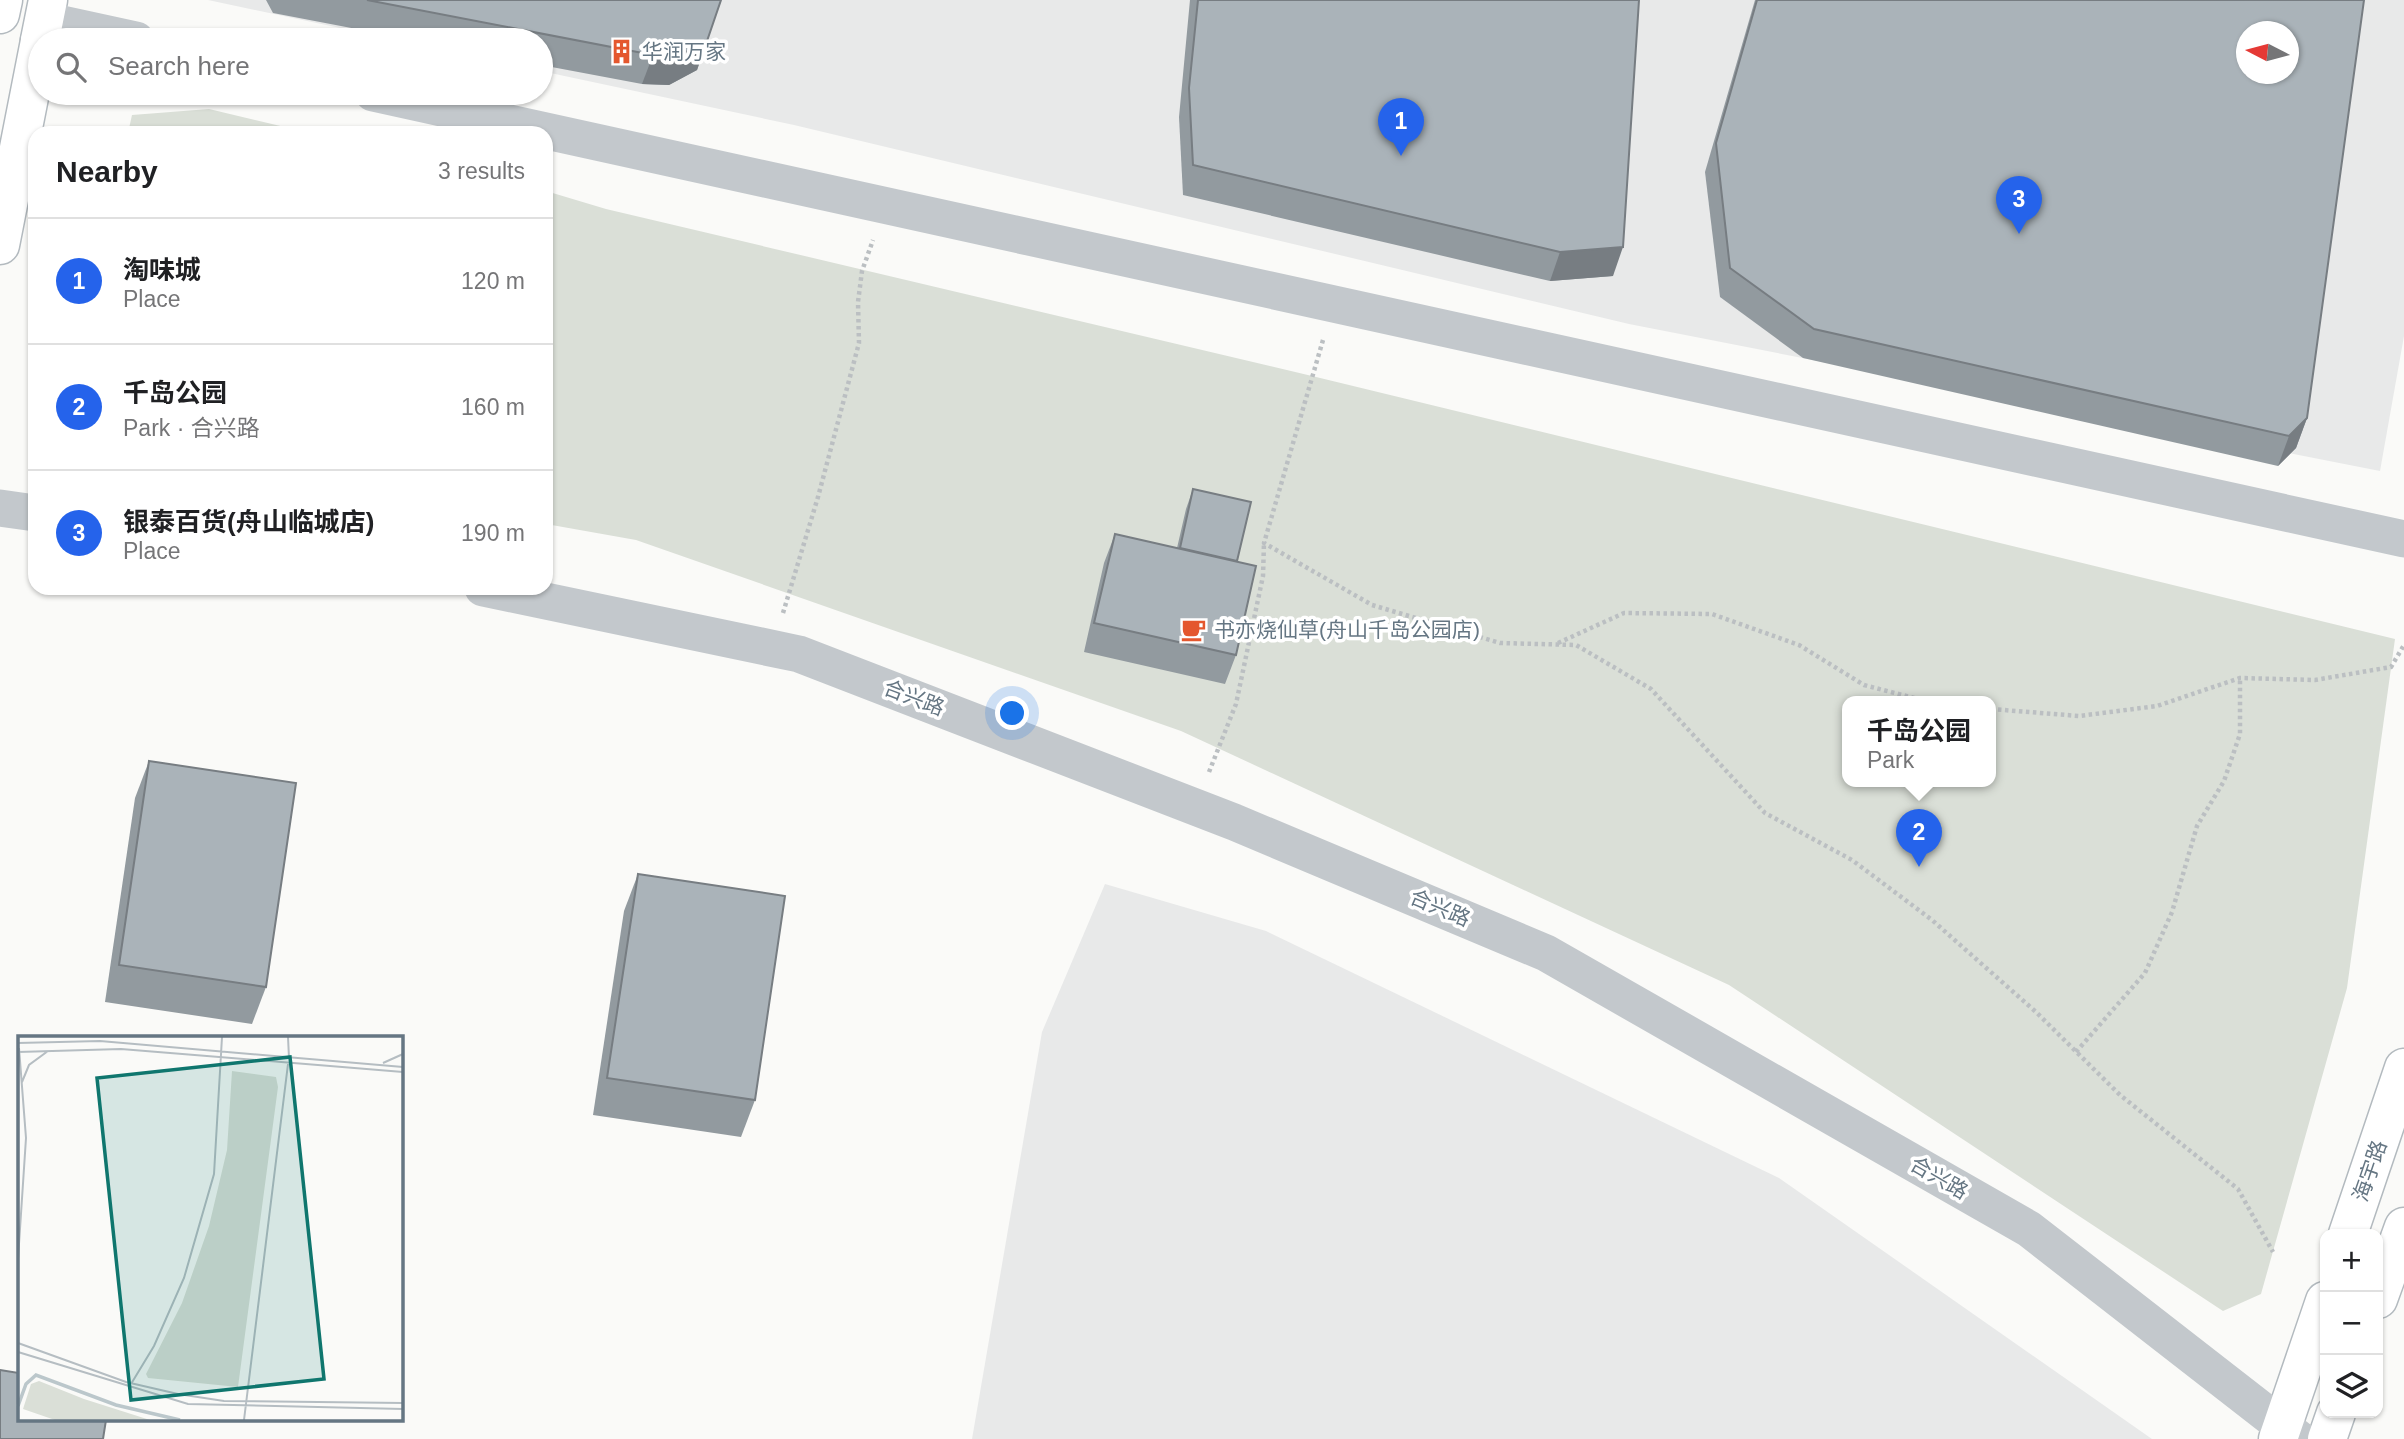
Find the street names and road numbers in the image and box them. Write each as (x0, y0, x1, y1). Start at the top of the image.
street label: 合兴路 (881, 676, 948, 720)
street label: 合兴路 (1407, 885, 1474, 930)
street label: 海宇路 (2348, 1137, 2391, 1204)
street label: 合兴路 (1906, 1152, 1972, 1203)

